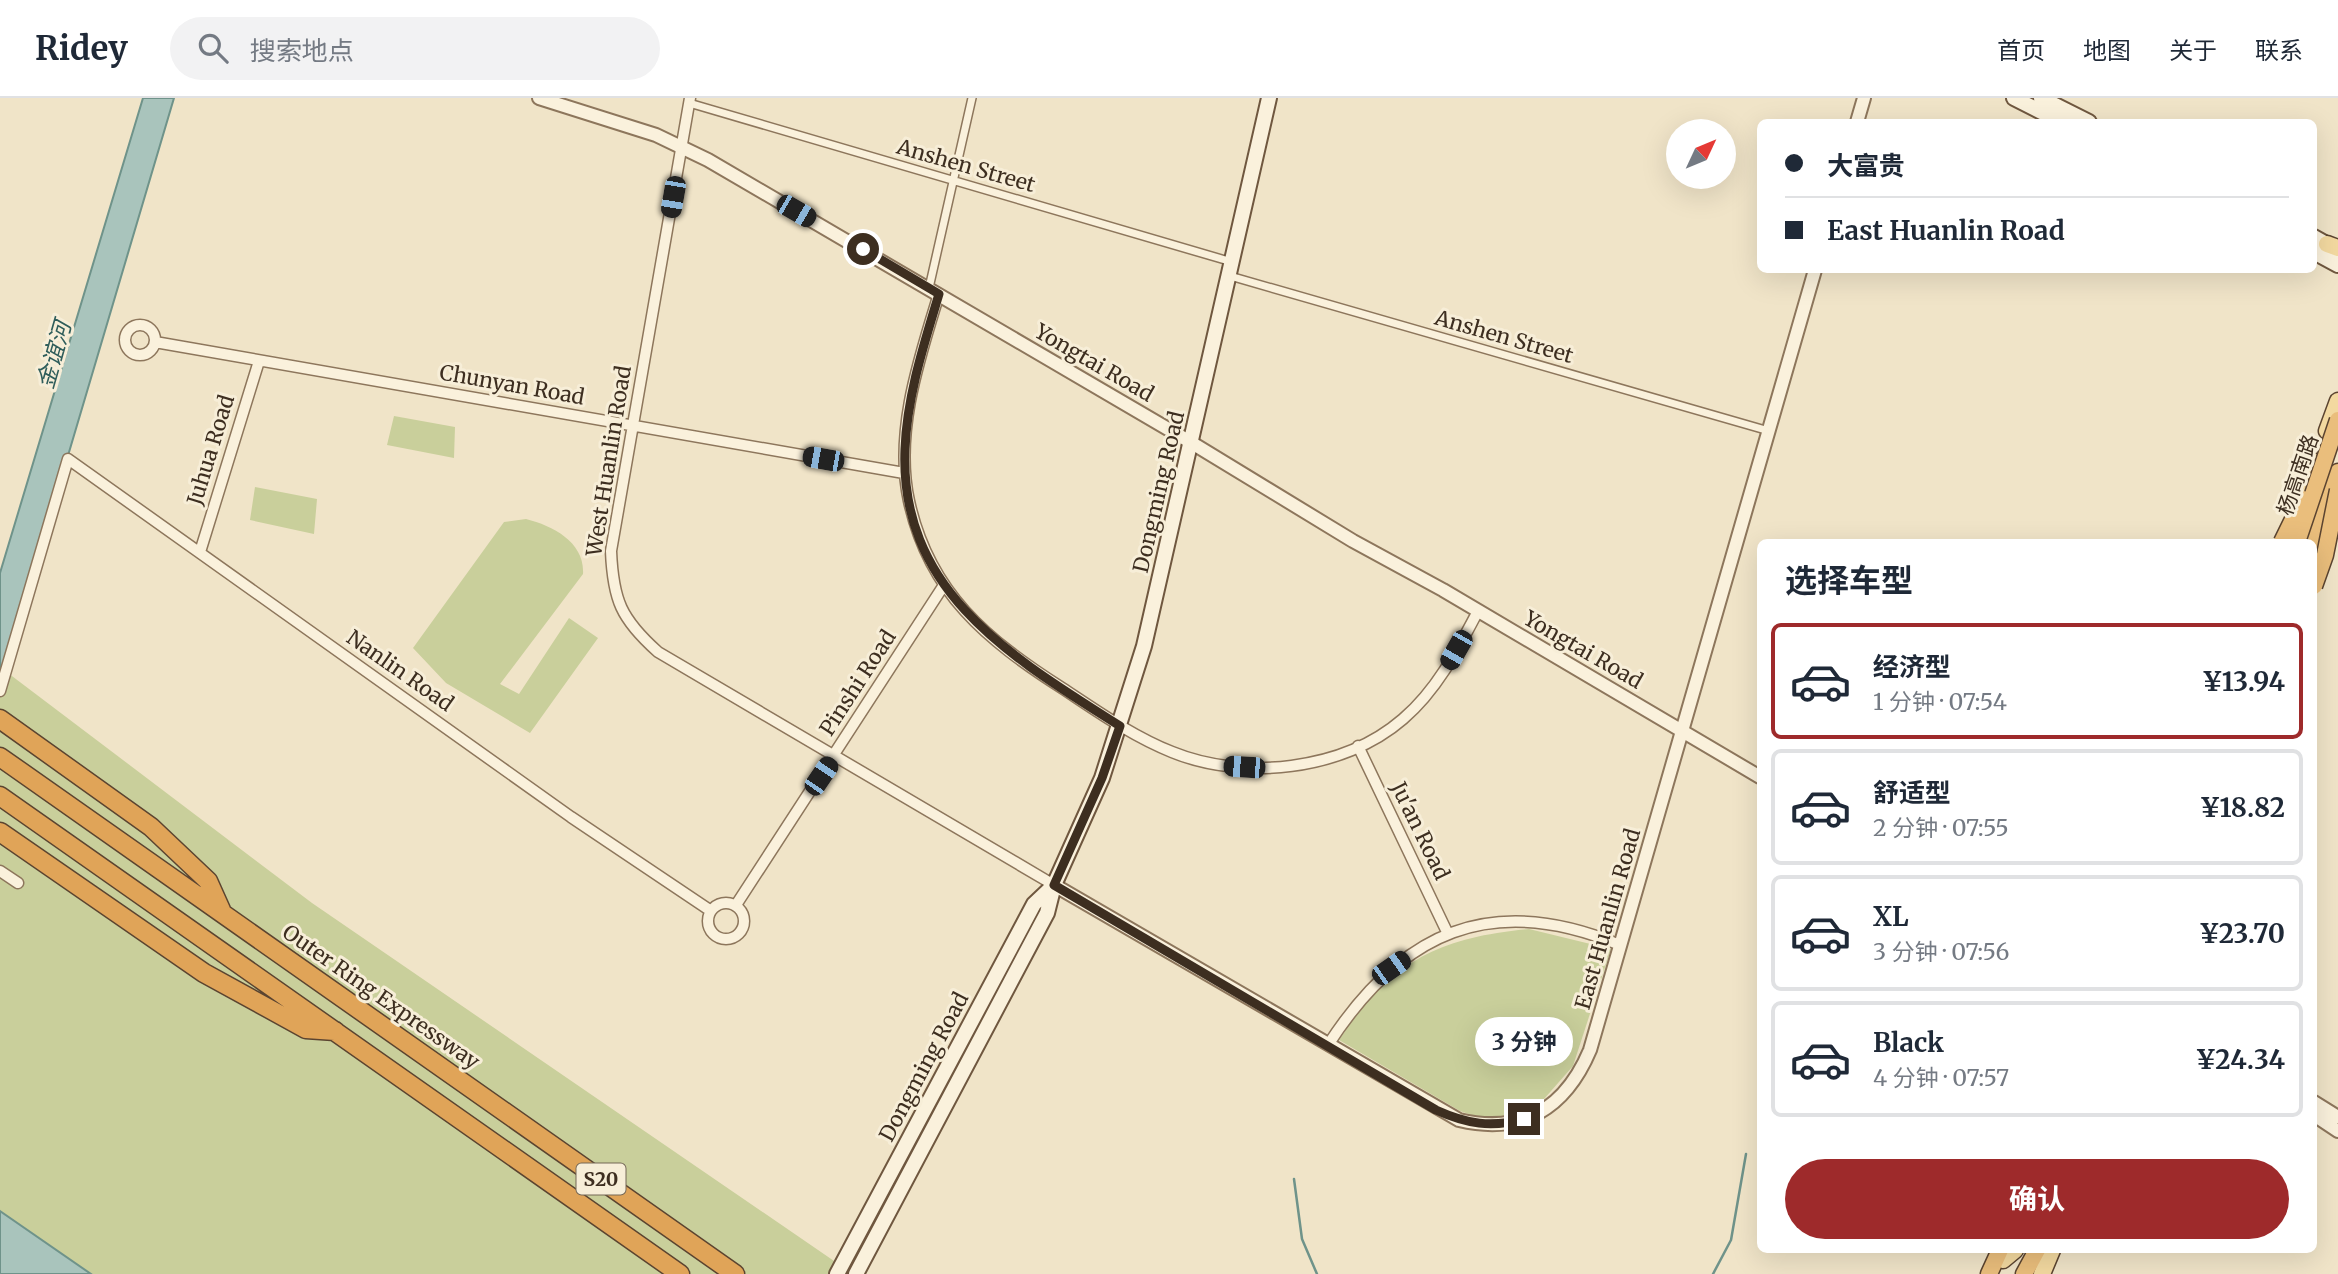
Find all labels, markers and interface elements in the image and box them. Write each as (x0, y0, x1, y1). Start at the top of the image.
search box (170, 17, 660, 80)
text: Ridey (35, 28, 128, 69)
icon: search (194, 29, 232, 67)
text: 搜索地点 (250, 34, 354, 67)
text: 首页 (1997, 35, 2045, 66)
text: 地图 (2083, 35, 2131, 66)
text: 关于 (2169, 35, 2217, 66)
text: 联系 (2255, 35, 2303, 66)
north arrow (1666, 119, 1736, 189)
map controls (1666, 119, 1736, 189)
street label: Anshen Street (893, 133, 1038, 198)
text: 大富贵 (1827, 149, 1905, 182)
car (660, 174, 687, 220)
car (773, 191, 820, 231)
text: East Huanlin Road (1827, 214, 2065, 247)
route start (847, 233, 879, 265)
street label: Anshen Street (1431, 304, 1576, 369)
water label: 金谊河 (30, 314, 78, 392)
street label: Yongtai Road (1029, 317, 1159, 408)
street label: Chunyan Road (437, 358, 587, 411)
street label: West Huanlin Road (580, 363, 637, 559)
street label: Juhua Road (181, 391, 240, 509)
street label: Dongming Road (1127, 408, 1190, 575)
street label: 杨高南路 (2271, 431, 2324, 519)
car (801, 445, 846, 473)
text: 选择车型 (1785, 561, 1913, 601)
street label: Yongtai Road (1518, 604, 1648, 695)
street label: Nanlin Road (342, 624, 459, 717)
street label: Pinshi Road (813, 624, 902, 741)
car (1437, 627, 1476, 673)
icon: car (1789, 650, 1852, 713)
text: 经济型 (1873, 650, 1951, 683)
text: ¥13.94 (2202, 665, 2285, 698)
text: 1 分钟 · 07:54 (1873, 687, 2007, 716)
car (801, 753, 842, 799)
car (1223, 755, 1266, 779)
street label: Ju'an Road (1385, 776, 1456, 884)
icon: car (1789, 776, 1852, 839)
text: 舒适型 (1873, 776, 1951, 809)
text: ¥18.82 (2200, 791, 2285, 824)
text: 2 分钟 · 07:55 (1873, 813, 2009, 842)
street label: East Huanlin Road (1569, 825, 1646, 1012)
text: XL (1873, 900, 1909, 933)
icon: car (1789, 902, 1852, 965)
text: ¥23.70 (2199, 917, 2285, 950)
street label: Outer Ring Expressway (277, 918, 486, 1075)
text: 3 分钟 · 07:56 (1873, 937, 2009, 966)
car (1368, 947, 1415, 989)
street label: Dongming Road (873, 987, 974, 1146)
callout: 3 分钟 (1475, 1018, 1573, 1066)
text: Black (1873, 1026, 1944, 1059)
text: 3 分钟 (1492, 1027, 1556, 1056)
icon: car (1789, 1028, 1852, 1091)
text: ¥24.34 (2195, 1043, 2285, 1076)
text: 4 分钟 · 07:57 (1873, 1063, 2009, 1092)
route end (1508, 1103, 1540, 1135)
button: 确认 (1785, 1159, 2289, 1239)
road number: S20 (576, 1163, 626, 1194)

